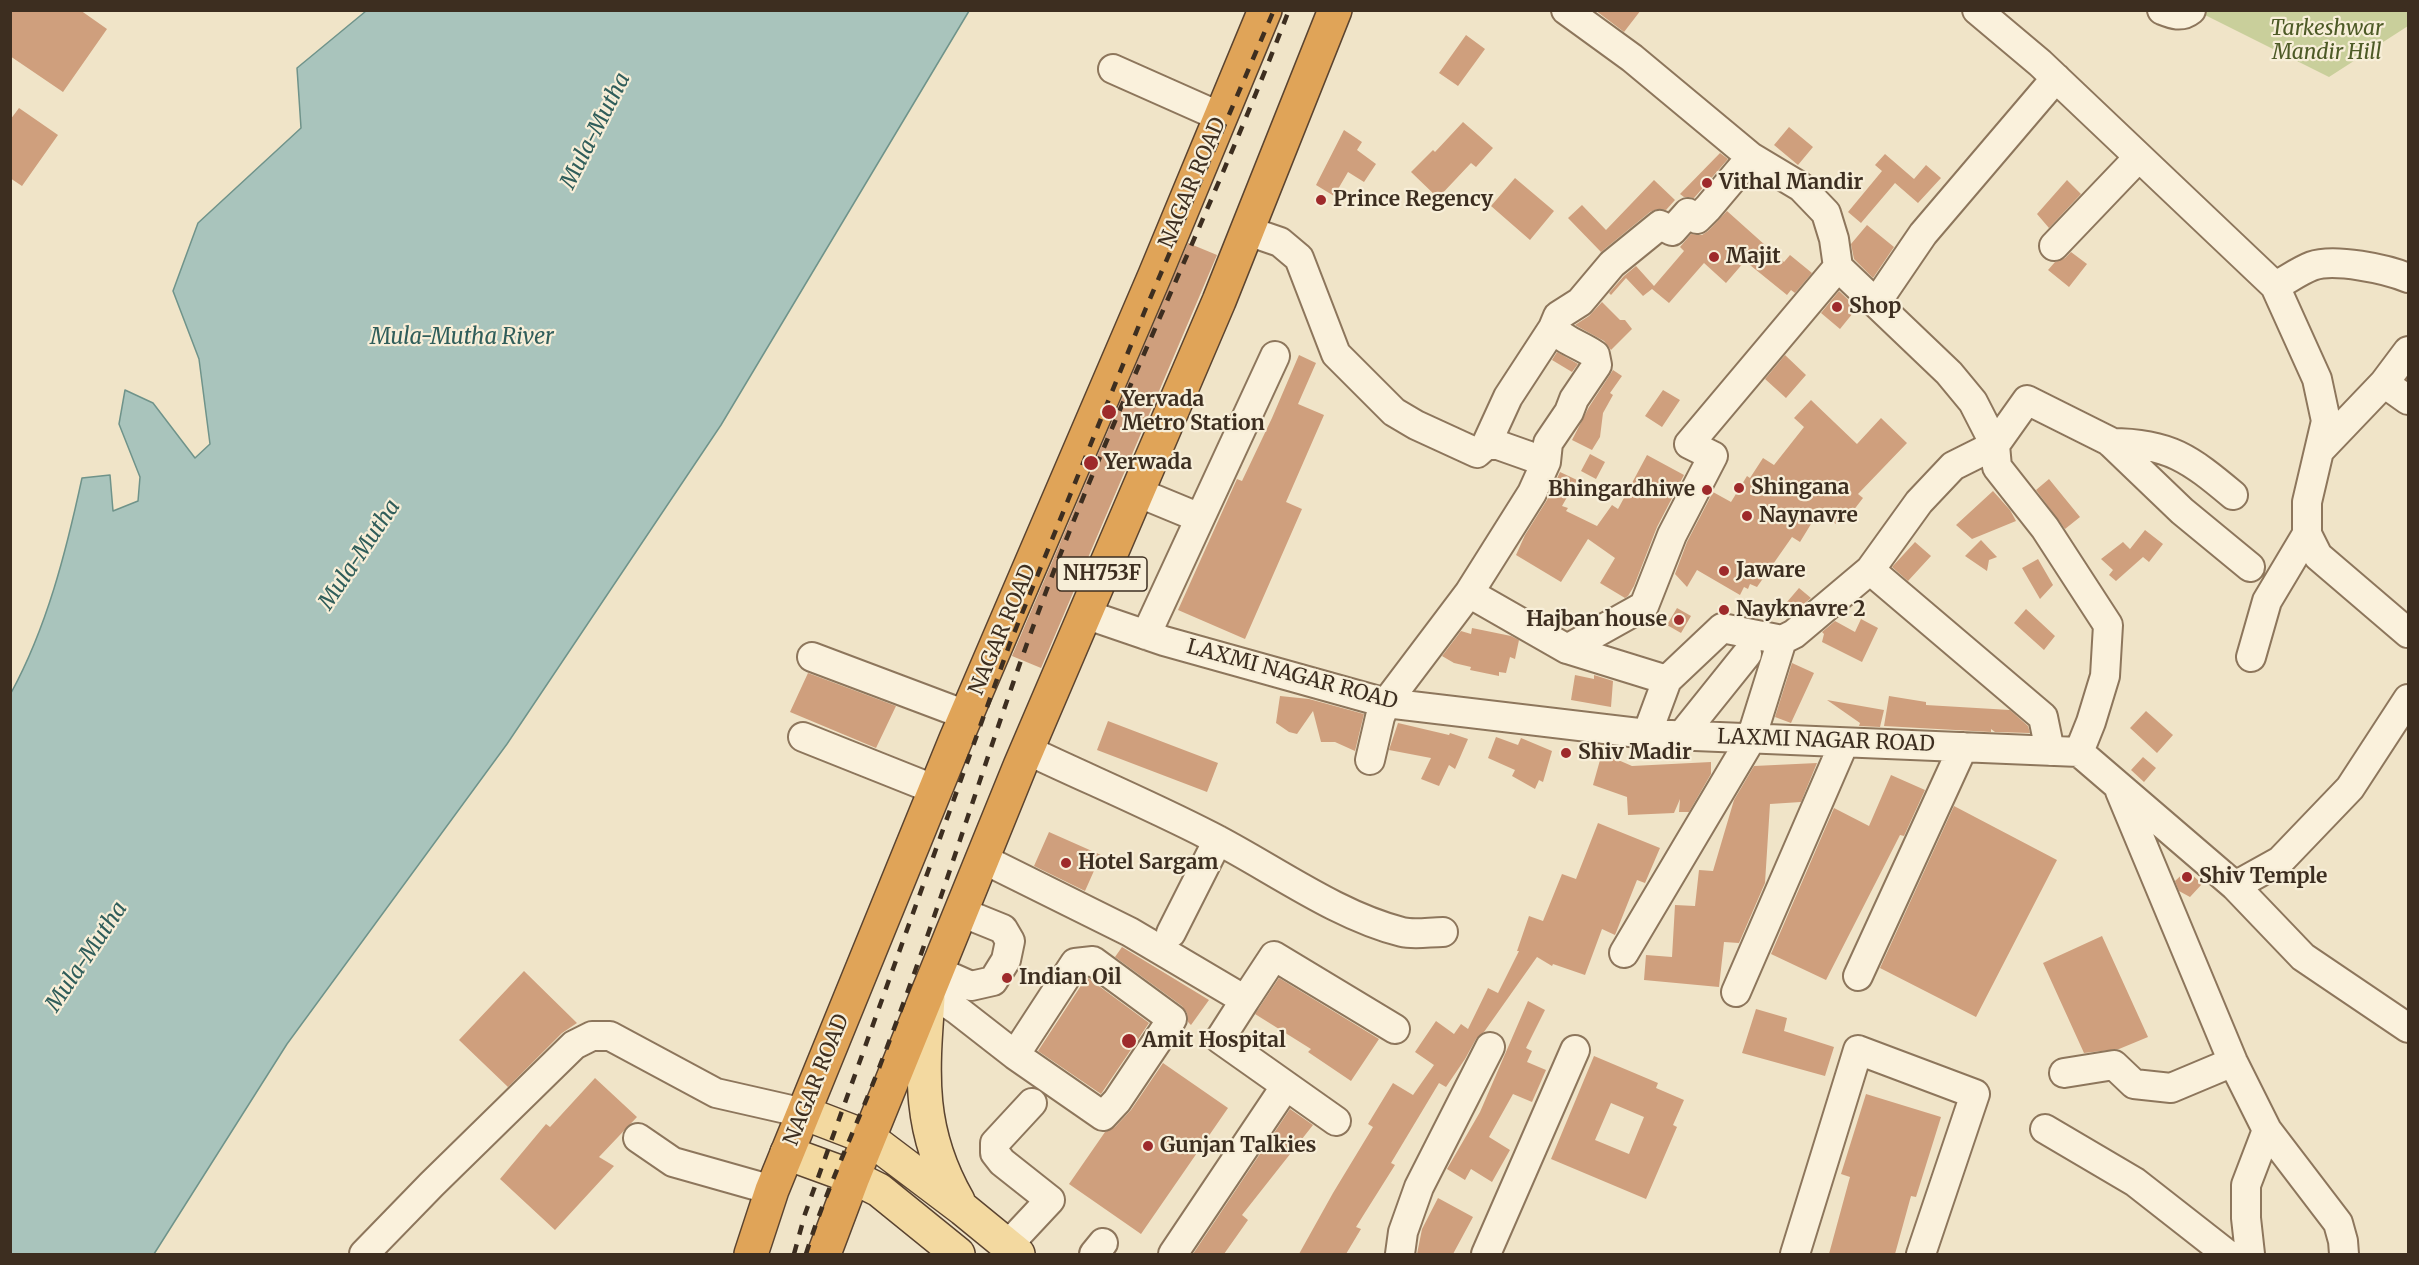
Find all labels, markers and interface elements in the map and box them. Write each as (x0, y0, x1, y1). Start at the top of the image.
park label: Tarkeshwar Mandir Hill (2270, 16, 2384, 66)
water label: Mula-Mutha (555, 68, 637, 194)
street label: NAGAR ROAD (1154, 114, 1232, 252)
place label: Vithal Mandir (1719, 170, 1863, 196)
marker: Vithal Mandir (1700, 176, 1714, 190)
place label: Prince Regency (1333, 187, 1493, 213)
marker: Prince Regency (1314, 193, 1328, 207)
place label: Majit (1726, 244, 1781, 270)
marker: Majit (1707, 250, 1721, 264)
place label: Shop (1849, 294, 1901, 320)
marker: Shop (1830, 300, 1844, 314)
water label: Mula-Mutha River (370, 325, 554, 351)
place label: Yervada Metro Station (1122, 387, 1265, 437)
marker: Yervada Metro Station (1100, 403, 1118, 421)
place label: Yerwada (1104, 450, 1192, 476)
marker: Yerwada (1082, 454, 1100, 472)
place label: Shingana (1751, 475, 1850, 501)
place label: Bhingardhiwe (1548, 477, 1695, 503)
marker: Shingana (1732, 481, 1746, 495)
marker: Bhingardhiwe (1700, 483, 1714, 497)
water label: Mula-Mutha (314, 495, 406, 615)
place label: Naynavre (1759, 503, 1858, 529)
marker: Naynavre (1740, 509, 1754, 523)
road number: NH753F (1057, 557, 1147, 591)
place label: Jaware (1736, 558, 1806, 584)
street label: NAGAR ROAD (964, 561, 1042, 699)
marker: Jaware (1717, 564, 1731, 578)
place label: Nayknavre 2 (1736, 597, 1866, 623)
marker: Nayknavre 2 (1717, 603, 1731, 617)
place label: Hajban house (1526, 607, 1667, 633)
marker: Hajban house (1672, 613, 1686, 627)
street label: LAXMI NAGAR ROAD (1184, 635, 1400, 715)
street label: LAXMI NAGAR ROAD (1717, 725, 1935, 757)
place label: Shiv Madir (1578, 740, 1692, 766)
marker: Shiv Madir (1559, 746, 1573, 760)
place label: Hotel Sargam (1078, 850, 1218, 876)
marker: Hotel Sargam (1059, 856, 1073, 870)
place label: Shiv Temple (2199, 864, 2327, 890)
marker: Shiv Temple (2180, 870, 2194, 884)
water label: Mula-Mutha (41, 897, 133, 1017)
place label: Indian Oil (1019, 965, 1122, 991)
marker: Indian Oil (1000, 971, 1014, 985)
street label: NAGAR ROAD (779, 1011, 855, 1149)
place label: Amit Hospital (1142, 1028, 1286, 1054)
marker: Amit Hospital (1120, 1032, 1138, 1050)
place label: Gunjan Talkies (1160, 1133, 1316, 1159)
marker: Gunjan Talkies (1141, 1139, 1155, 1153)

